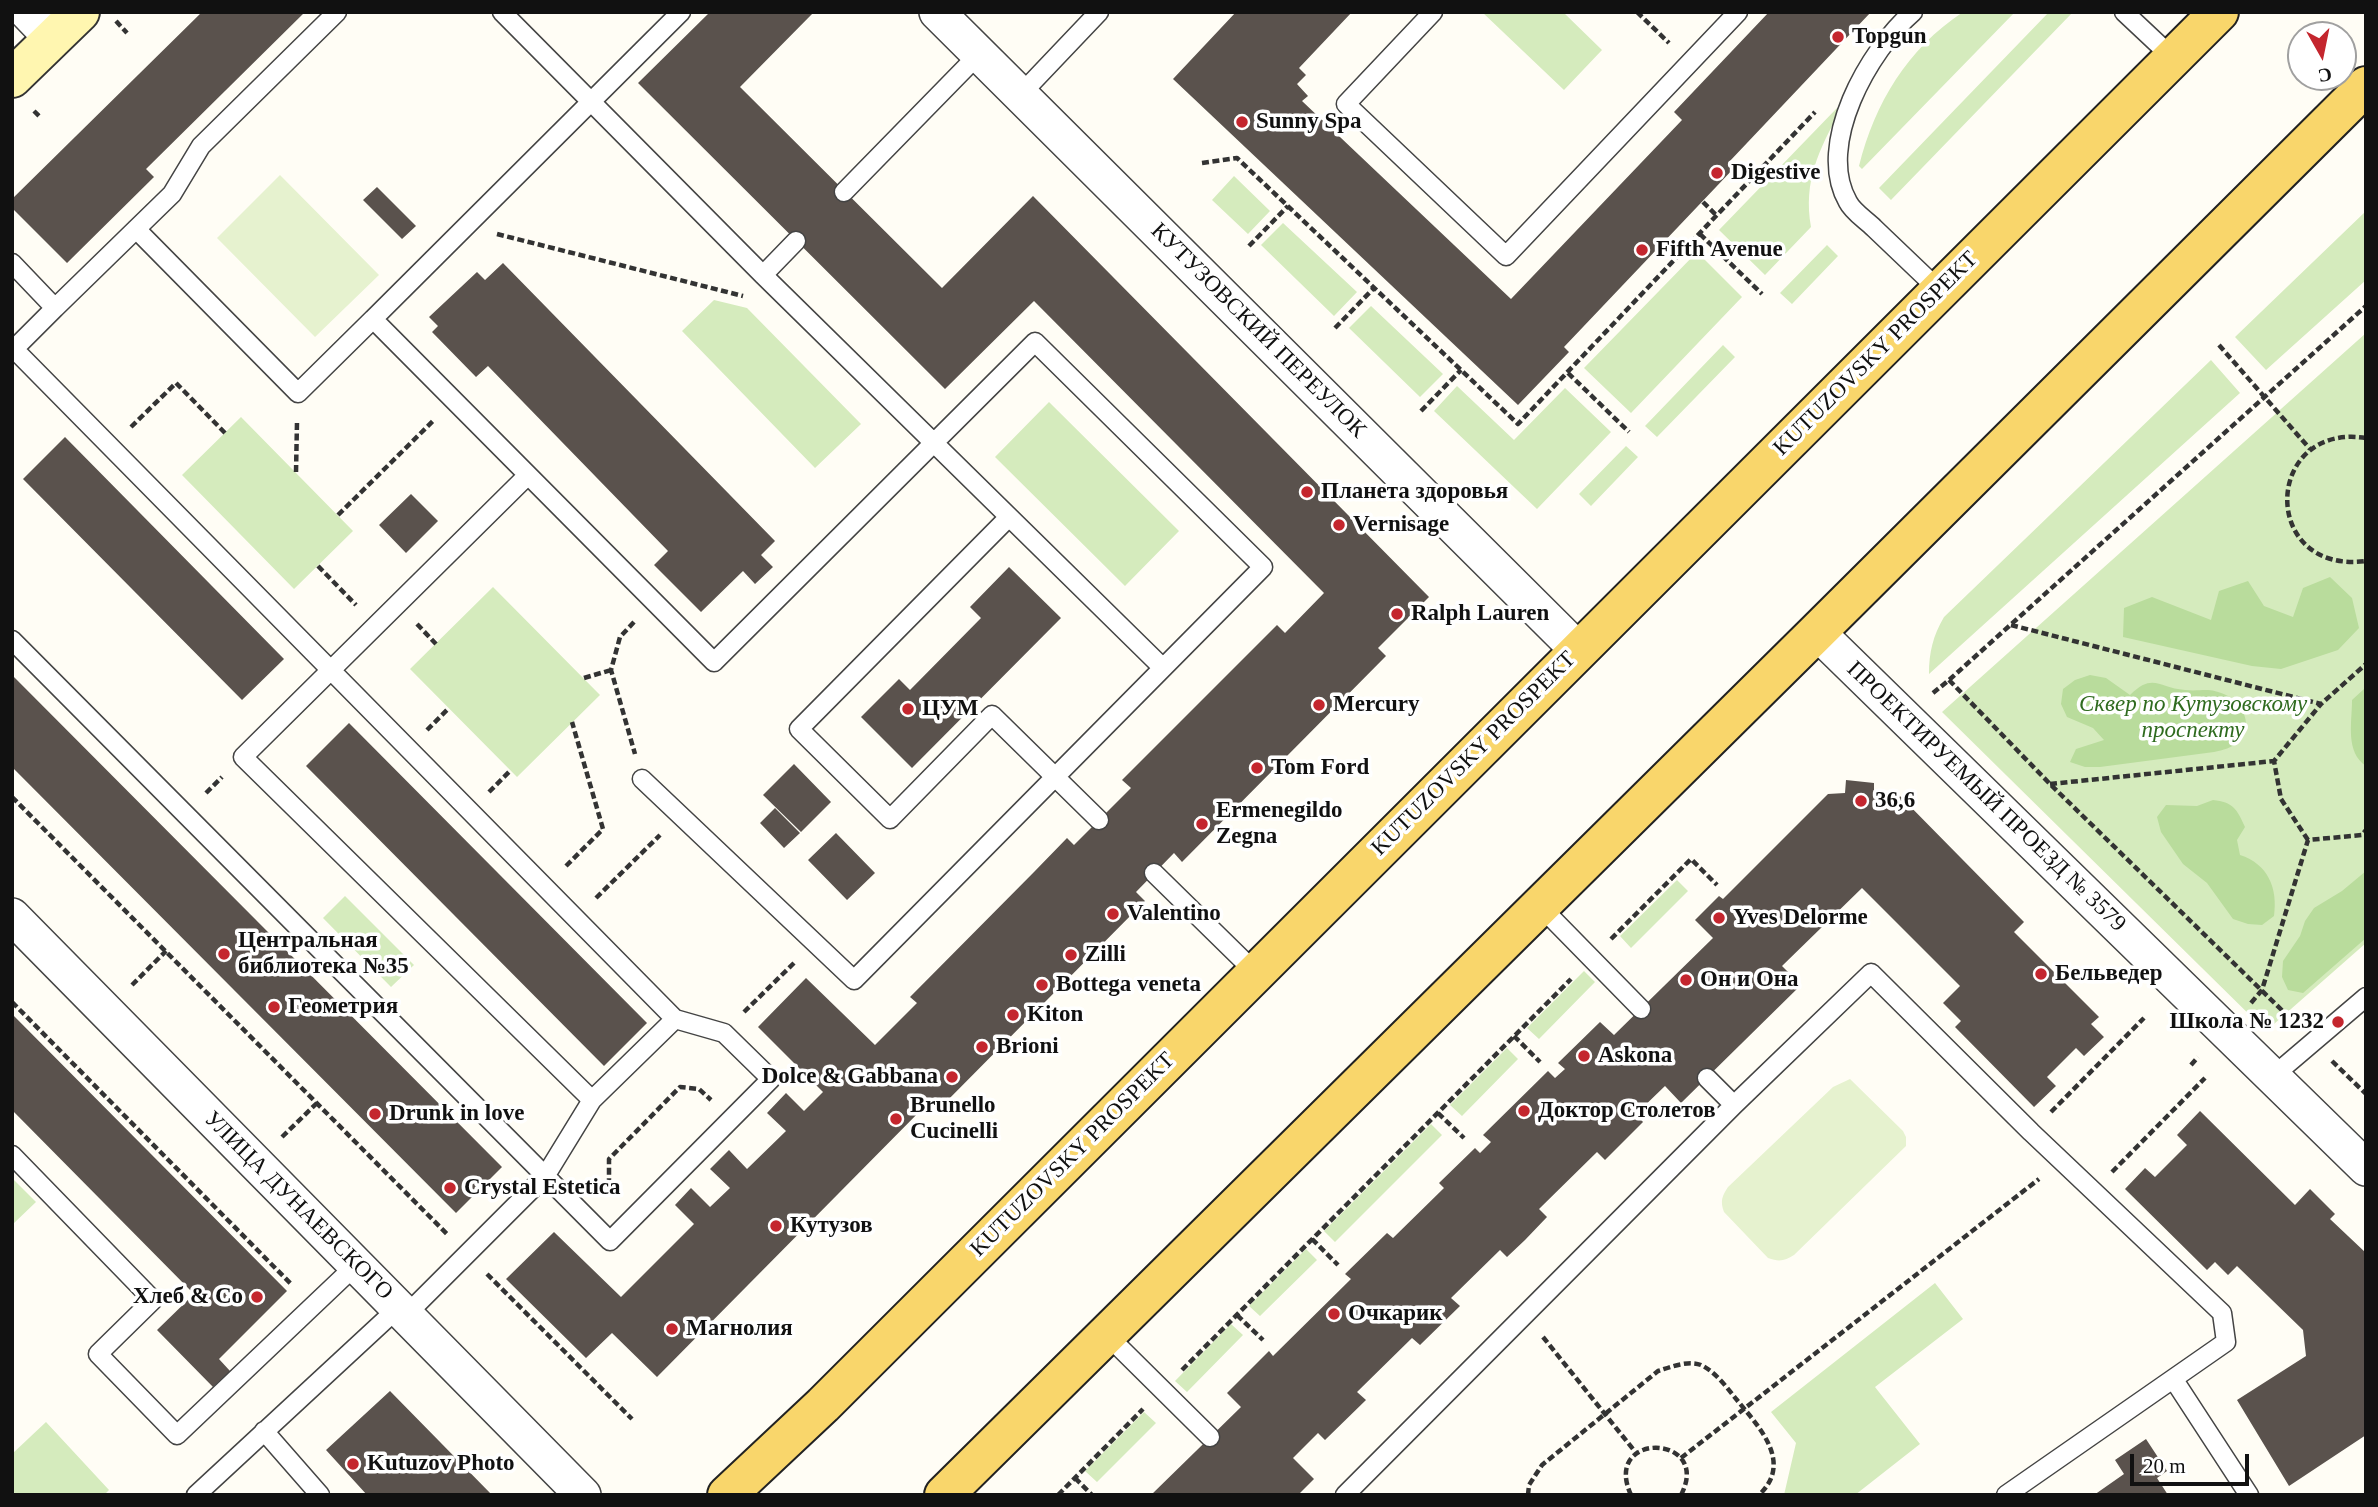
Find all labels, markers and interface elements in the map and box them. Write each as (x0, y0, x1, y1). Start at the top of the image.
north arrow (2287, 21, 2357, 91)
place label: Topgun (1852, 23, 1927, 51)
marker: Topgun (1830, 29, 1846, 45)
text: С (2317, 64, 2333, 87)
place label: Sunny Spa (1256, 108, 1361, 136)
marker: Sunny Spa (1234, 114, 1250, 130)
place label: Digestive (1731, 159, 1820, 187)
marker: Digestive (1709, 165, 1725, 181)
street label: КУТУЗОВСКИЙ ПЕРЕУЛОК (1145, 218, 1371, 444)
place label: Fifth Avenue (1656, 236, 1783, 264)
marker: Fifth Avenue (1634, 242, 1650, 258)
street label: KUTUZOVSKY PROSPEKT (1768, 246, 1984, 462)
place label: Планета здоровья (1321, 478, 1508, 506)
marker: Планета здоровья (1299, 484, 1315, 500)
place label: Vernisage (1353, 511, 1449, 539)
marker: Vernisage (1331, 517, 1347, 533)
place label: Ralph Lauren (1411, 600, 1549, 628)
marker: Ralph Lauren (1389, 606, 1405, 622)
street label: KUTUZOVSKY PROSPEKT (1366, 646, 1582, 862)
street label: ПРОЕКТИРУЕМЫЙ ПРОЕЗД № 3579 (1841, 656, 2131, 938)
place label: Mercury (1333, 691, 1419, 719)
park label: Сквер по Кутузовскому проспекту (2079, 691, 2307, 745)
place label: ЦУМ (922, 695, 978, 723)
marker: Mercury (1311, 697, 1327, 713)
marker: ЦУМ (900, 701, 916, 717)
place label: Tom Ford (1271, 754, 1369, 782)
marker: Tom Ford (1249, 760, 1265, 776)
place label: 36,6 (1875, 787, 1915, 815)
marker: 36,6 (1853, 793, 1869, 809)
place label: Ermenegildo Zegna (1216, 797, 1342, 851)
marker: Ermenegildo Zegna (1194, 816, 1210, 832)
place label: Valentino (1127, 900, 1221, 928)
place label: Yves Delorme (1733, 904, 1868, 932)
marker: Valentino (1105, 906, 1121, 922)
marker: Yves Delorme (1711, 910, 1727, 926)
place label: Центральная библиотека №35 (238, 927, 409, 981)
place label: Zilli (1085, 941, 1126, 969)
marker: Центральная библиотека №35 (216, 946, 232, 962)
marker: Zilli (1063, 947, 1079, 963)
place label: Бельведер (2055, 960, 2162, 988)
place label: Он и Она (1700, 966, 1799, 994)
marker: Бельведер (2033, 966, 2049, 982)
place label: Bottega veneta (1056, 971, 1201, 999)
marker: Он и Она (1678, 972, 1694, 988)
marker: Bottega veneta (1034, 977, 1050, 993)
place label: Геометрия (288, 993, 398, 1021)
marker: Геометрия (266, 999, 282, 1015)
place label: Kiton (1027, 1001, 1083, 1029)
marker: Kiton (1005, 1007, 1021, 1023)
place label: Школа № 1232 (2170, 1008, 2324, 1036)
marker: Школа № 1232 (2330, 1014, 2346, 1030)
place label: Brioni (996, 1033, 1059, 1061)
marker: Brioni (974, 1039, 990, 1055)
place label: Askona (1598, 1042, 1672, 1070)
street label: KUTUZOVSKY PROSPEKT (965, 1047, 1181, 1263)
marker: Askona (1576, 1048, 1592, 1064)
place label: Dolce & Gabbana (762, 1063, 938, 1091)
marker: Dolce & Gabbana (944, 1069, 960, 1085)
place label: Brunello Cucinelli (910, 1092, 998, 1146)
place label: Доктор Столетов (1538, 1097, 1716, 1125)
place label: Drunk in love (389, 1100, 524, 1128)
marker: Доктор Столетов (1516, 1103, 1532, 1119)
street label: УЛИЦА ДУНАЕВСКОГО (198, 1106, 398, 1306)
marker: Drunk in love (367, 1106, 383, 1122)
marker: Brunello Cucinelli (888, 1111, 904, 1127)
place label: Crystal Estetica (464, 1174, 620, 1202)
marker: Crystal Estetica (442, 1180, 458, 1196)
place label: Кутузов (790, 1212, 873, 1240)
marker: Кутузов (768, 1218, 784, 1234)
place label: Хлеб & Co (133, 1283, 243, 1311)
marker: Хлеб & Co (249, 1289, 265, 1305)
place label: Очкарик (1348, 1300, 1443, 1328)
marker: Очкарик (1326, 1306, 1342, 1322)
place label: Магнолия (686, 1315, 793, 1343)
marker: Магнолия (664, 1321, 680, 1337)
scale bar (2133, 1440, 2252, 1484)
place label: Kutuzov Photo (367, 1450, 515, 1478)
text: 20 m (2143, 1454, 2186, 1478)
marker: Kutuzov Photo (345, 1456, 361, 1472)

